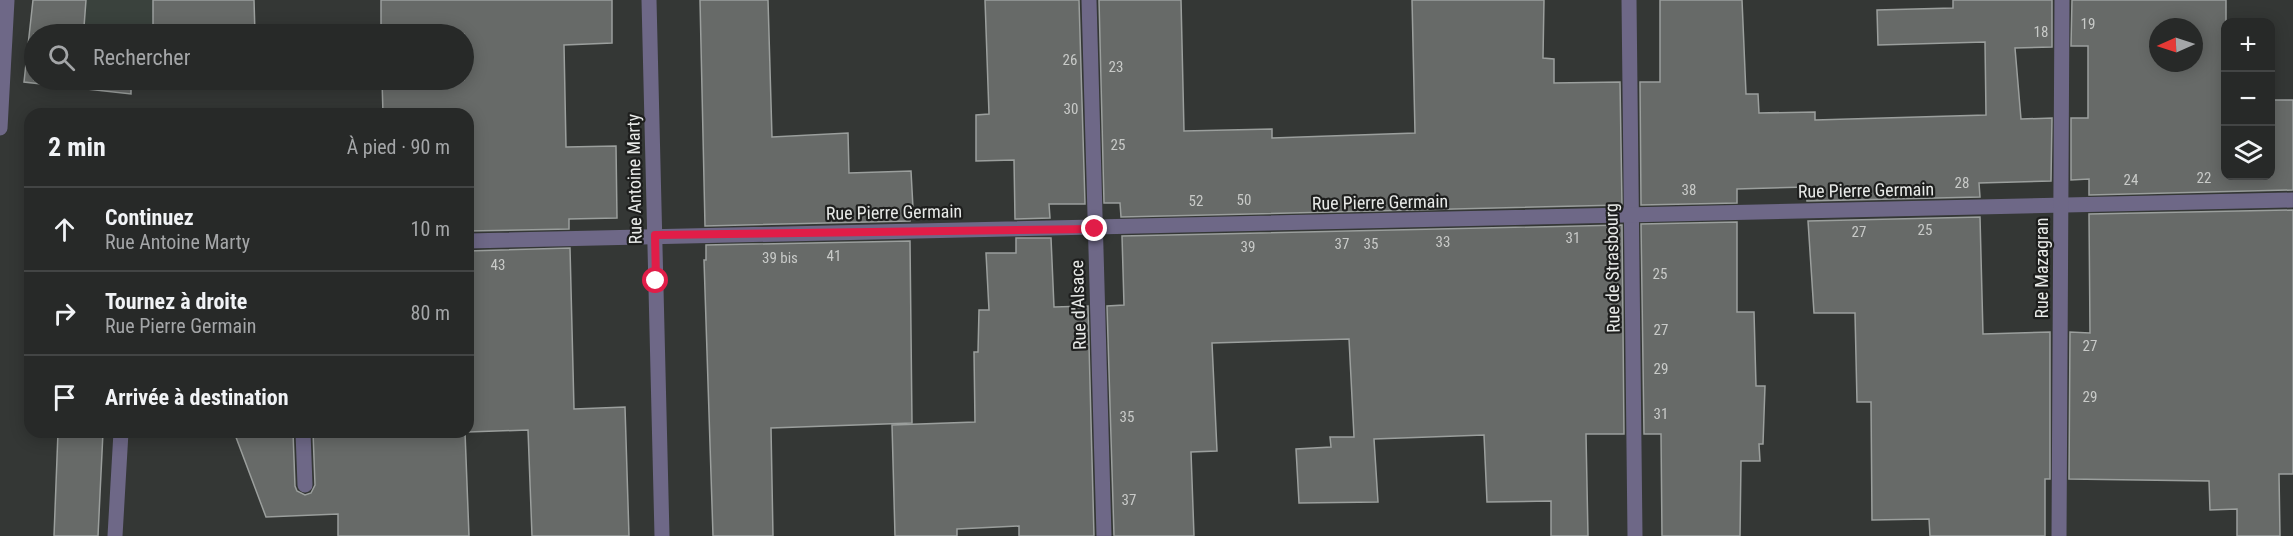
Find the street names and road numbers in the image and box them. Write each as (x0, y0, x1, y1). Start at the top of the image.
street label: Rue Antoine Marty (622, 113, 646, 244)
street label: Rue Pierre Germain (1798, 178, 1934, 202)
street label: Rue Pierre Germain (1312, 190, 1448, 214)
street label: Rue Pierre Germain (826, 200, 962, 224)
street label: Rue de Strasbourg (1600, 203, 1624, 333)
street label: Rue Mazagran (2031, 218, 2052, 318)
street label: Rue d'Alsace (1066, 260, 1090, 350)

